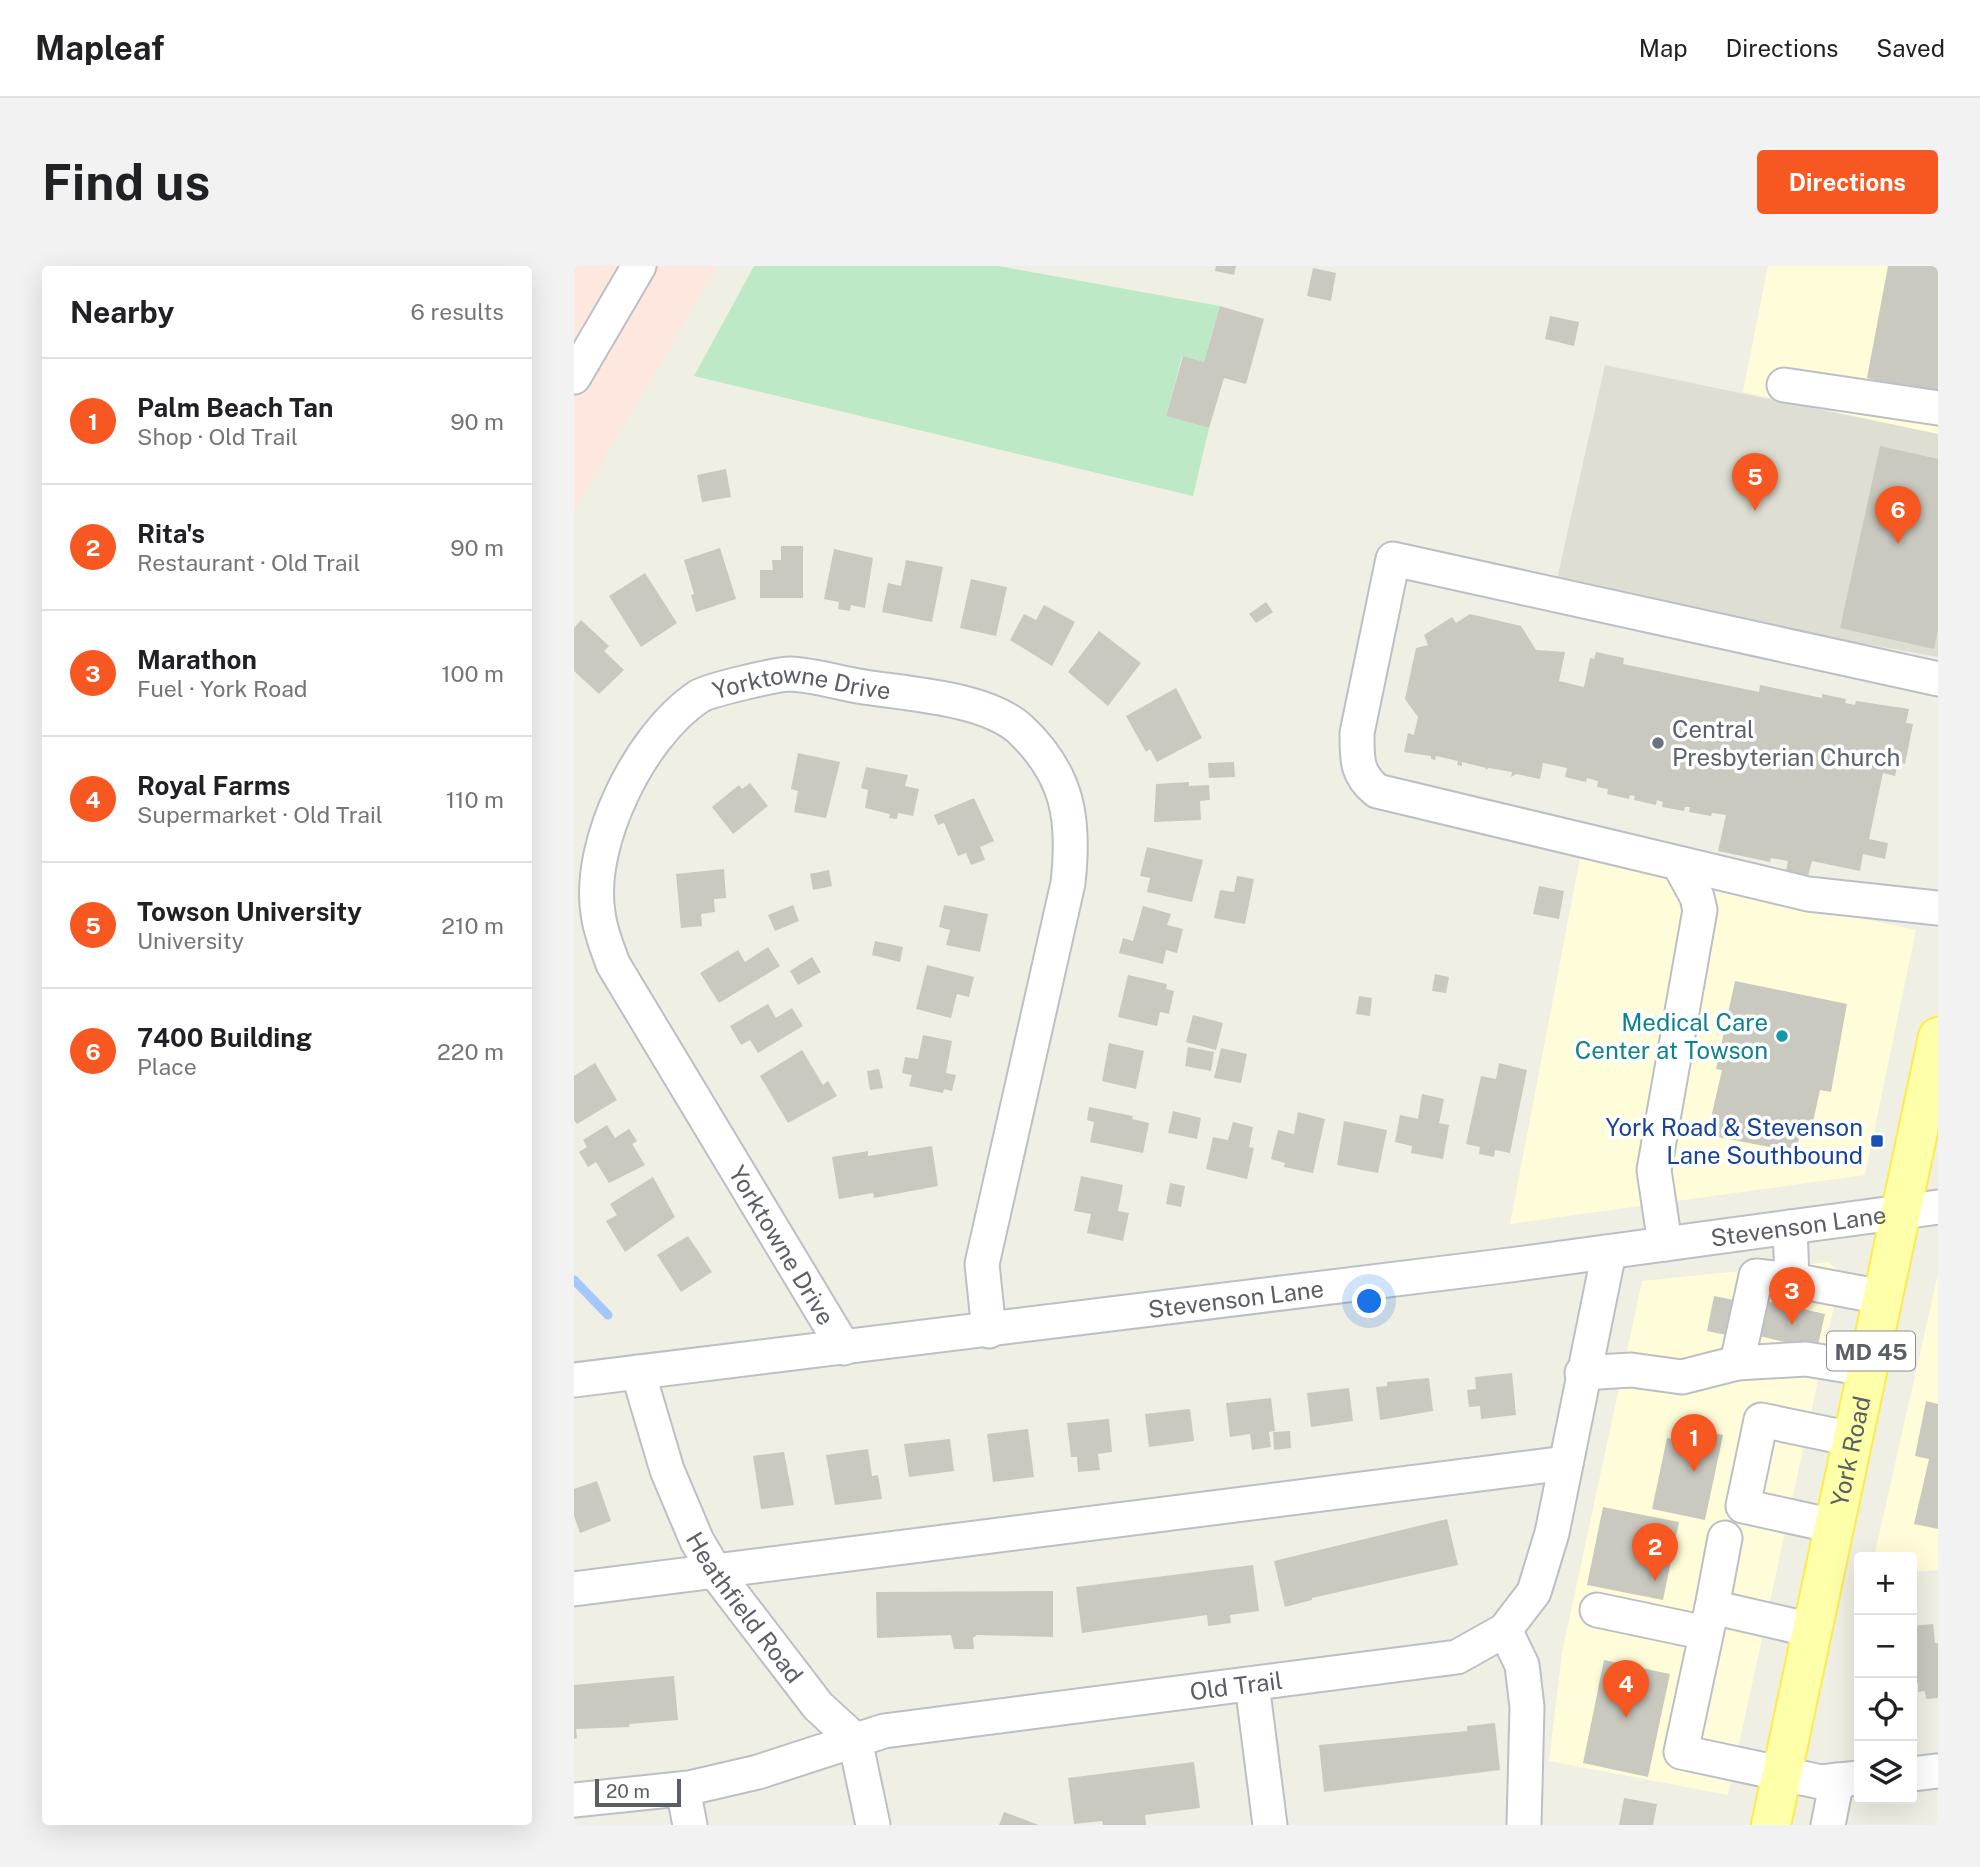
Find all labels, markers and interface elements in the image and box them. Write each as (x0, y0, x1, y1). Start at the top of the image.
text: Mapleaf (35, 29, 164, 67)
text: Map (1639, 34, 1688, 62)
text: Directions (1726, 34, 1838, 62)
text: Saved (1876, 34, 1945, 62)
button: Directions (1757, 150, 1938, 214)
text: Find us (42, 153, 210, 211)
text: Nearby (70, 294, 174, 330)
text: 6 results (411, 298, 504, 325)
text: Palm Beach Tan (137, 392, 334, 423)
text: 1 (88, 408, 98, 435)
text: 90 m (450, 408, 504, 435)
text: Shop · Old Trail (137, 423, 298, 450)
pin: 5 (1732, 453, 1778, 511)
pin: 6 (1875, 486, 1921, 544)
text: Rita's (137, 518, 205, 549)
text: 2 (86, 534, 100, 561)
text: 90 m (450, 534, 504, 561)
text: Restaurant · Old Trail (137, 549, 360, 576)
text: Marathon (137, 644, 257, 675)
text: 3 (85, 660, 101, 687)
text: 100 m (441, 660, 504, 687)
street label: Yorktowne Drive (709, 660, 892, 705)
text: Fuel · York Road (137, 675, 308, 702)
place label: Central Presbyterian Church (1672, 715, 1900, 771)
marker: Central Presbyterian Church (1650, 735, 1666, 751)
text: Royal Farms (137, 770, 291, 801)
text: 4 (85, 786, 101, 813)
text: 110 m (446, 786, 504, 813)
text: Supermarket · Old Trail (137, 801, 383, 828)
text: Towson University (137, 896, 362, 927)
text: 5 (85, 912, 101, 939)
text: 210 m (441, 912, 504, 939)
text: University (137, 927, 244, 954)
place label: Medical Care Center at Towson (1575, 1008, 1768, 1064)
text: 7400 Building (137, 1022, 312, 1053)
marker: Medical Care Center at Towson (1774, 1028, 1790, 1044)
text: 6 (85, 1038, 101, 1065)
text: 220 m (437, 1038, 504, 1065)
text: Place (137, 1053, 197, 1080)
place label: York Road & Stevenson Lane Southbound (1605, 1113, 1863, 1169)
marker: York Road & Stevenson Lane Southbound (1869, 1133, 1885, 1149)
street label: Yorktowne Drive (723, 1160, 841, 1330)
street label: Stevenson Lane (1709, 1200, 1888, 1252)
pin: 3 (1769, 1267, 1815, 1325)
street label: Stevenson Lane (1147, 1274, 1325, 1323)
your location (1352, 1284, 1386, 1318)
road number: MD 45 (1827, 1332, 1915, 1370)
street label: York Road (1825, 1393, 1876, 1509)
pin: 1 (1671, 1414, 1717, 1472)
pin: 2 (1632, 1523, 1678, 1581)
street label: Heathfield Road (681, 1527, 809, 1688)
map controls (1854, 1552, 1917, 1804)
button: + (1854, 1552, 1917, 1615)
button: − (1854, 1615, 1917, 1678)
pin: 4 (1603, 1660, 1649, 1718)
street label: Old Trail (1188, 1666, 1284, 1705)
button: locate (1854, 1678, 1917, 1741)
button: layers (1854, 1741, 1917, 1804)
scale bar (595, 1776, 681, 1808)
text: 20 m (606, 1780, 650, 1802)

